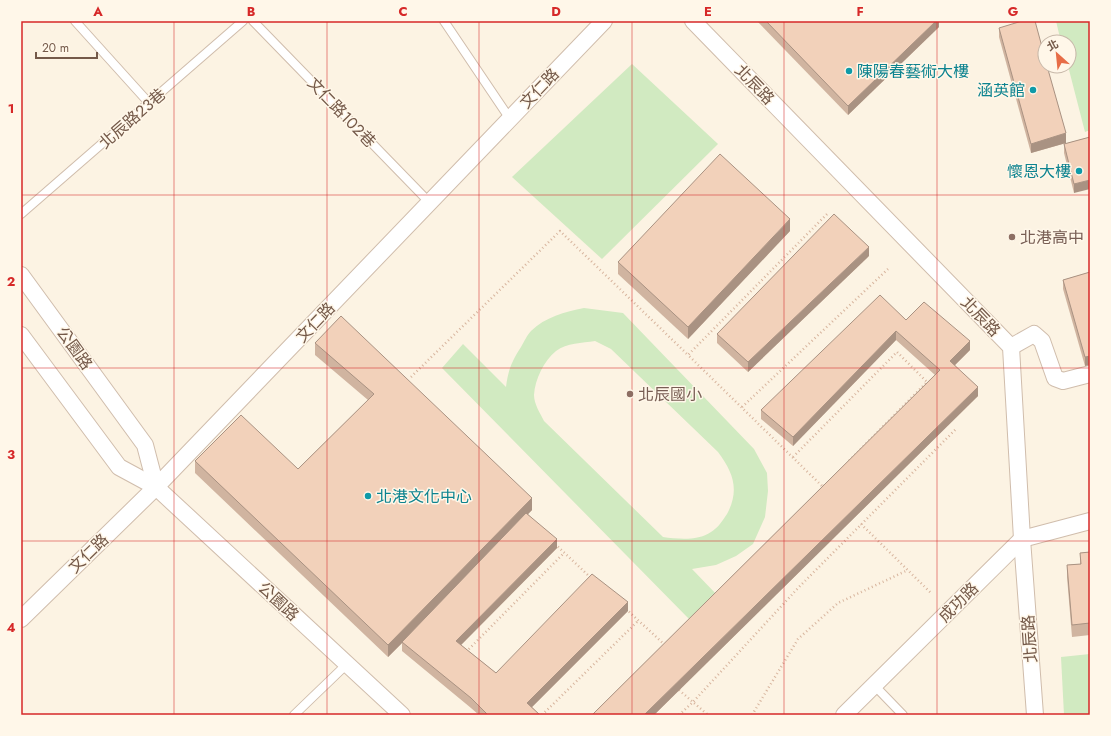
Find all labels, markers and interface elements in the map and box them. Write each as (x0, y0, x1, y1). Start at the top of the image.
text: A (92, 2, 103, 21)
text: B (247, 2, 256, 21)
text: C (398, 2, 408, 21)
text: D (551, 2, 561, 21)
text: E (704, 2, 712, 21)
text: F (856, 2, 864, 21)
text: G (1008, 2, 1019, 21)
scale bar (36, 34, 97, 60)
north arrow (1037, 34, 1077, 74)
text: 北 (1044, 35, 1061, 55)
text: 20 m (42, 39, 69, 57)
street label: 北辰路 (730, 59, 780, 110)
place label: 陳陽春藝術大樓 (857, 60, 969, 83)
street label: 文仁路 (514, 63, 564, 114)
marker: 陳陽春藝術大樓 (844, 66, 854, 76)
street label: 文仁路102巷 (302, 72, 381, 153)
place label: 涵英館 (977, 79, 1025, 102)
street label: 北辰路23巷 (94, 83, 171, 154)
marker: 涵英館 (1028, 85, 1038, 95)
text: 1 (8, 99, 14, 118)
place label: 懷恩大樓 (1007, 160, 1071, 183)
marker: 懷恩大樓 (1074, 166, 1084, 176)
place label: 北港高中 (1020, 226, 1084, 249)
marker: 北港高中 (1007, 232, 1017, 242)
text: 2 (7, 272, 15, 291)
street label: 北辰路 (956, 291, 1006, 342)
street label: 文仁路 (290, 297, 340, 348)
street label: 公園路 (51, 322, 98, 374)
place label: 北辰國小 (638, 383, 702, 406)
marker: 北辰國小 (625, 389, 635, 399)
text: 3 (7, 445, 15, 464)
place label: 北港文化中心 (376, 485, 472, 508)
marker: 北港文化中心 (363, 491, 373, 501)
street label: 文仁路 (63, 528, 114, 578)
street label: 公園路 (253, 577, 304, 626)
street label: 成功路 (933, 577, 983, 627)
street label: 北辰路 (1016, 614, 1043, 664)
text: 4 (6, 618, 16, 637)

